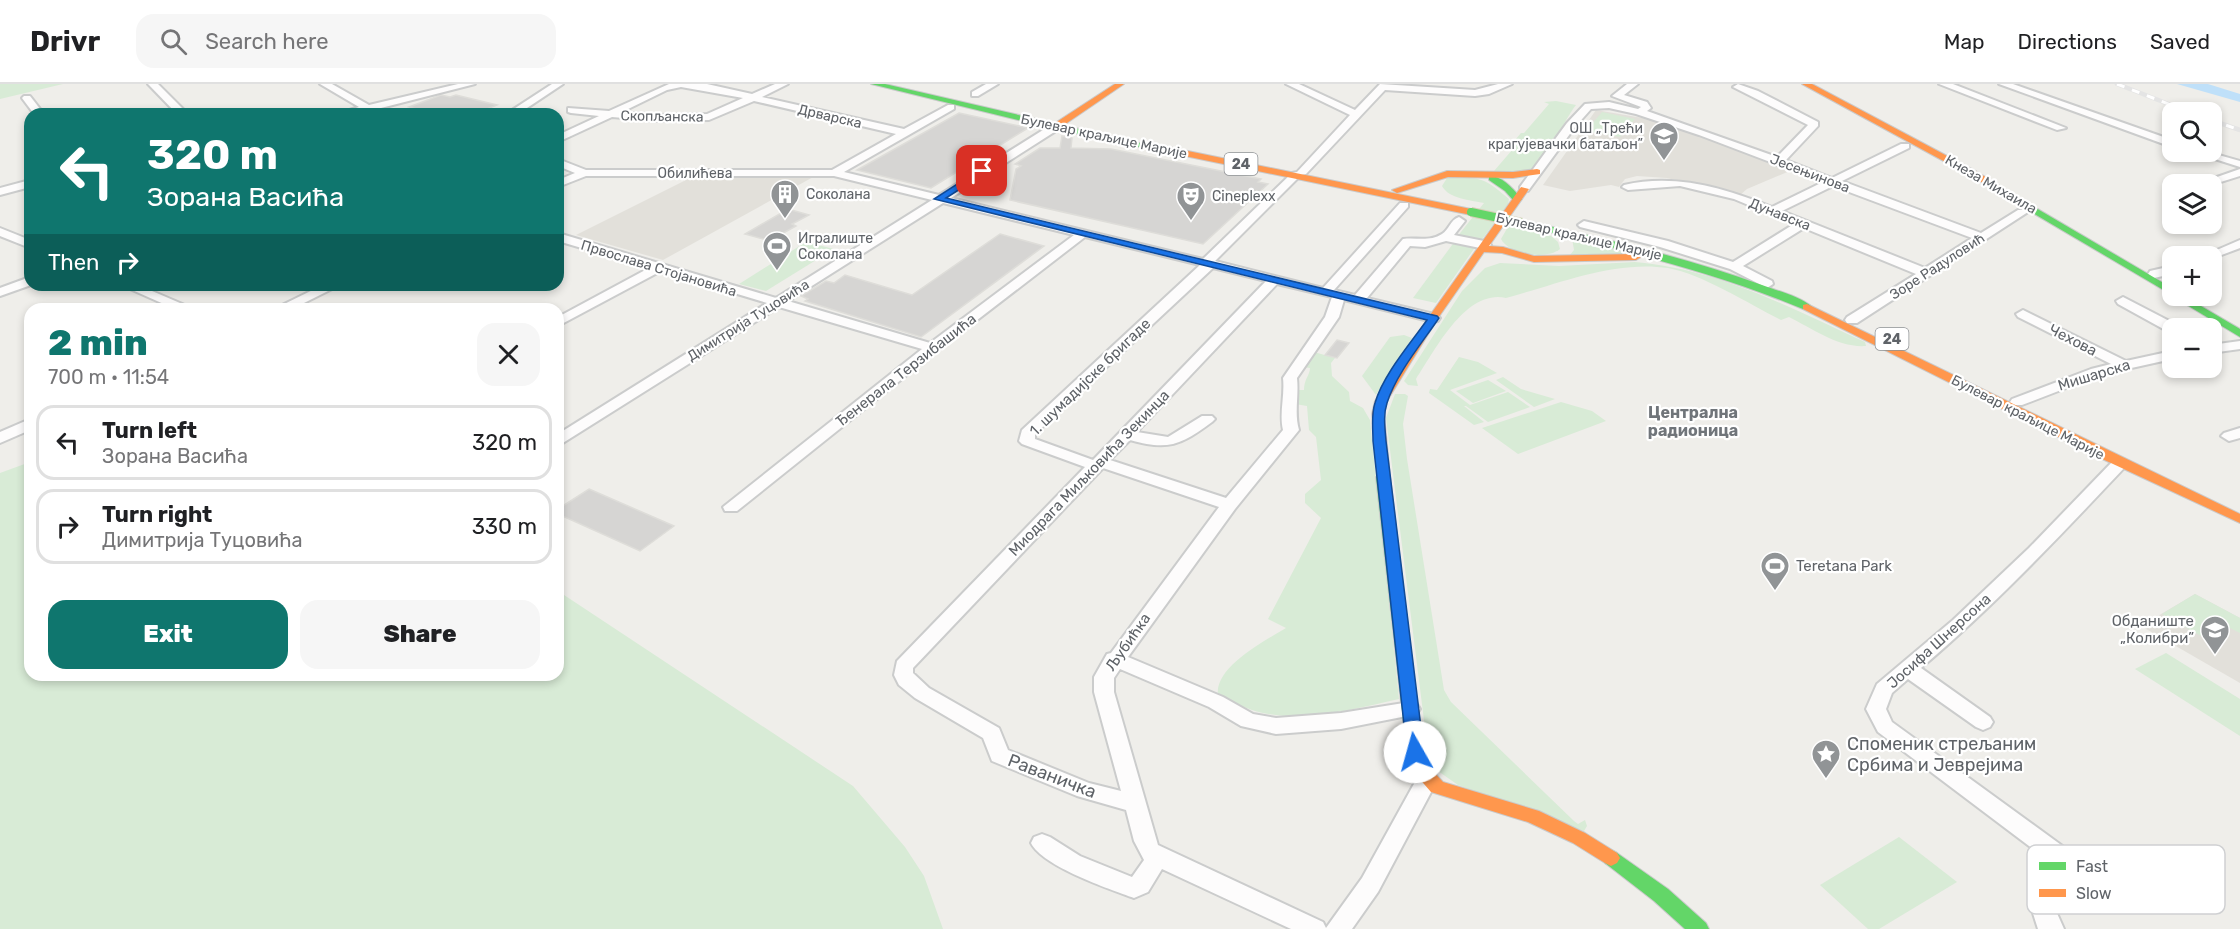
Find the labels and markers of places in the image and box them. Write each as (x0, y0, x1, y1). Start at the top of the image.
place label: ОШ „Трећи крагујевачки батаљон” (1488, 120, 1643, 153)
school or university icon: ОШ „Трећи крагујевачки батаљон” (1648, 120, 1680, 162)
pin (956, 145, 1007, 196)
building icon: Соколана (769, 178, 801, 220)
theatre icon: Cineplexx (1175, 180, 1207, 222)
place label: Соколана (806, 186, 871, 203)
place label: Cineplexx (1212, 188, 1276, 205)
sports icon: Игралиште Соколана (761, 230, 793, 272)
place label: Игралиште Соколана (798, 230, 873, 263)
sports icon: Teretana Park (1759, 550, 1791, 592)
place label: Teretana Park (1796, 557, 1892, 575)
place label: Обданиште „Колибри” (2112, 612, 2194, 647)
school or university icon: Обданиште „Колибри” (2199, 614, 2231, 656)
place label: Споменик стрељаним Србима и Јеврејима (1847, 733, 2036, 776)
place icon: Споменик стрељаним Србима и Јеврејима (1810, 738, 1842, 780)

